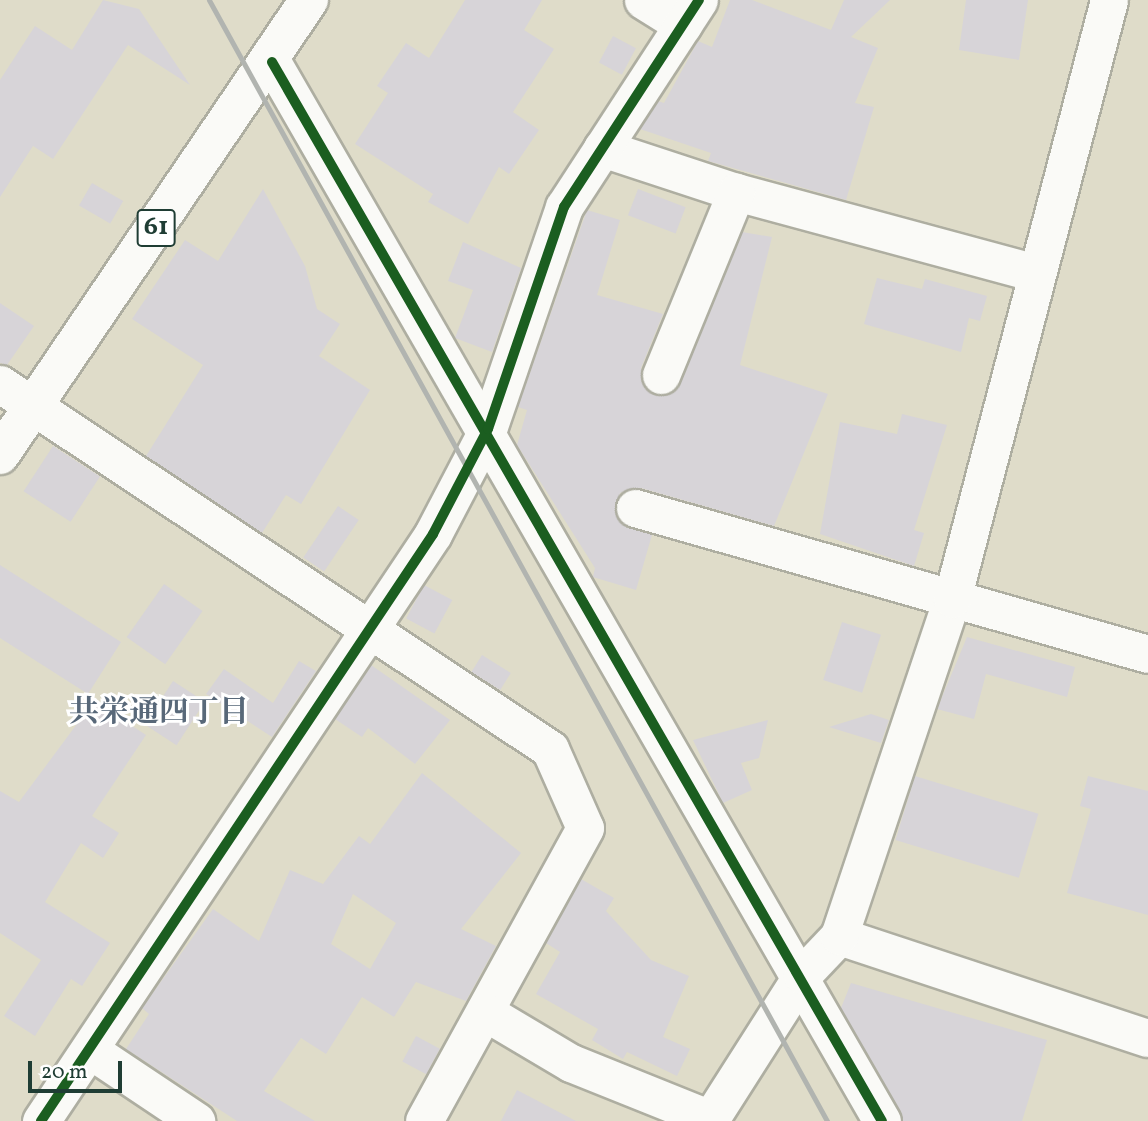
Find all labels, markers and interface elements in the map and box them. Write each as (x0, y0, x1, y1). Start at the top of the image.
road number: 61 (135, 205, 177, 250)
district label: 共栄通四丁目 (69, 695, 249, 731)
scale bar (32, 1048, 126, 1092)
text: 20 m (41, 1058, 87, 1087)

